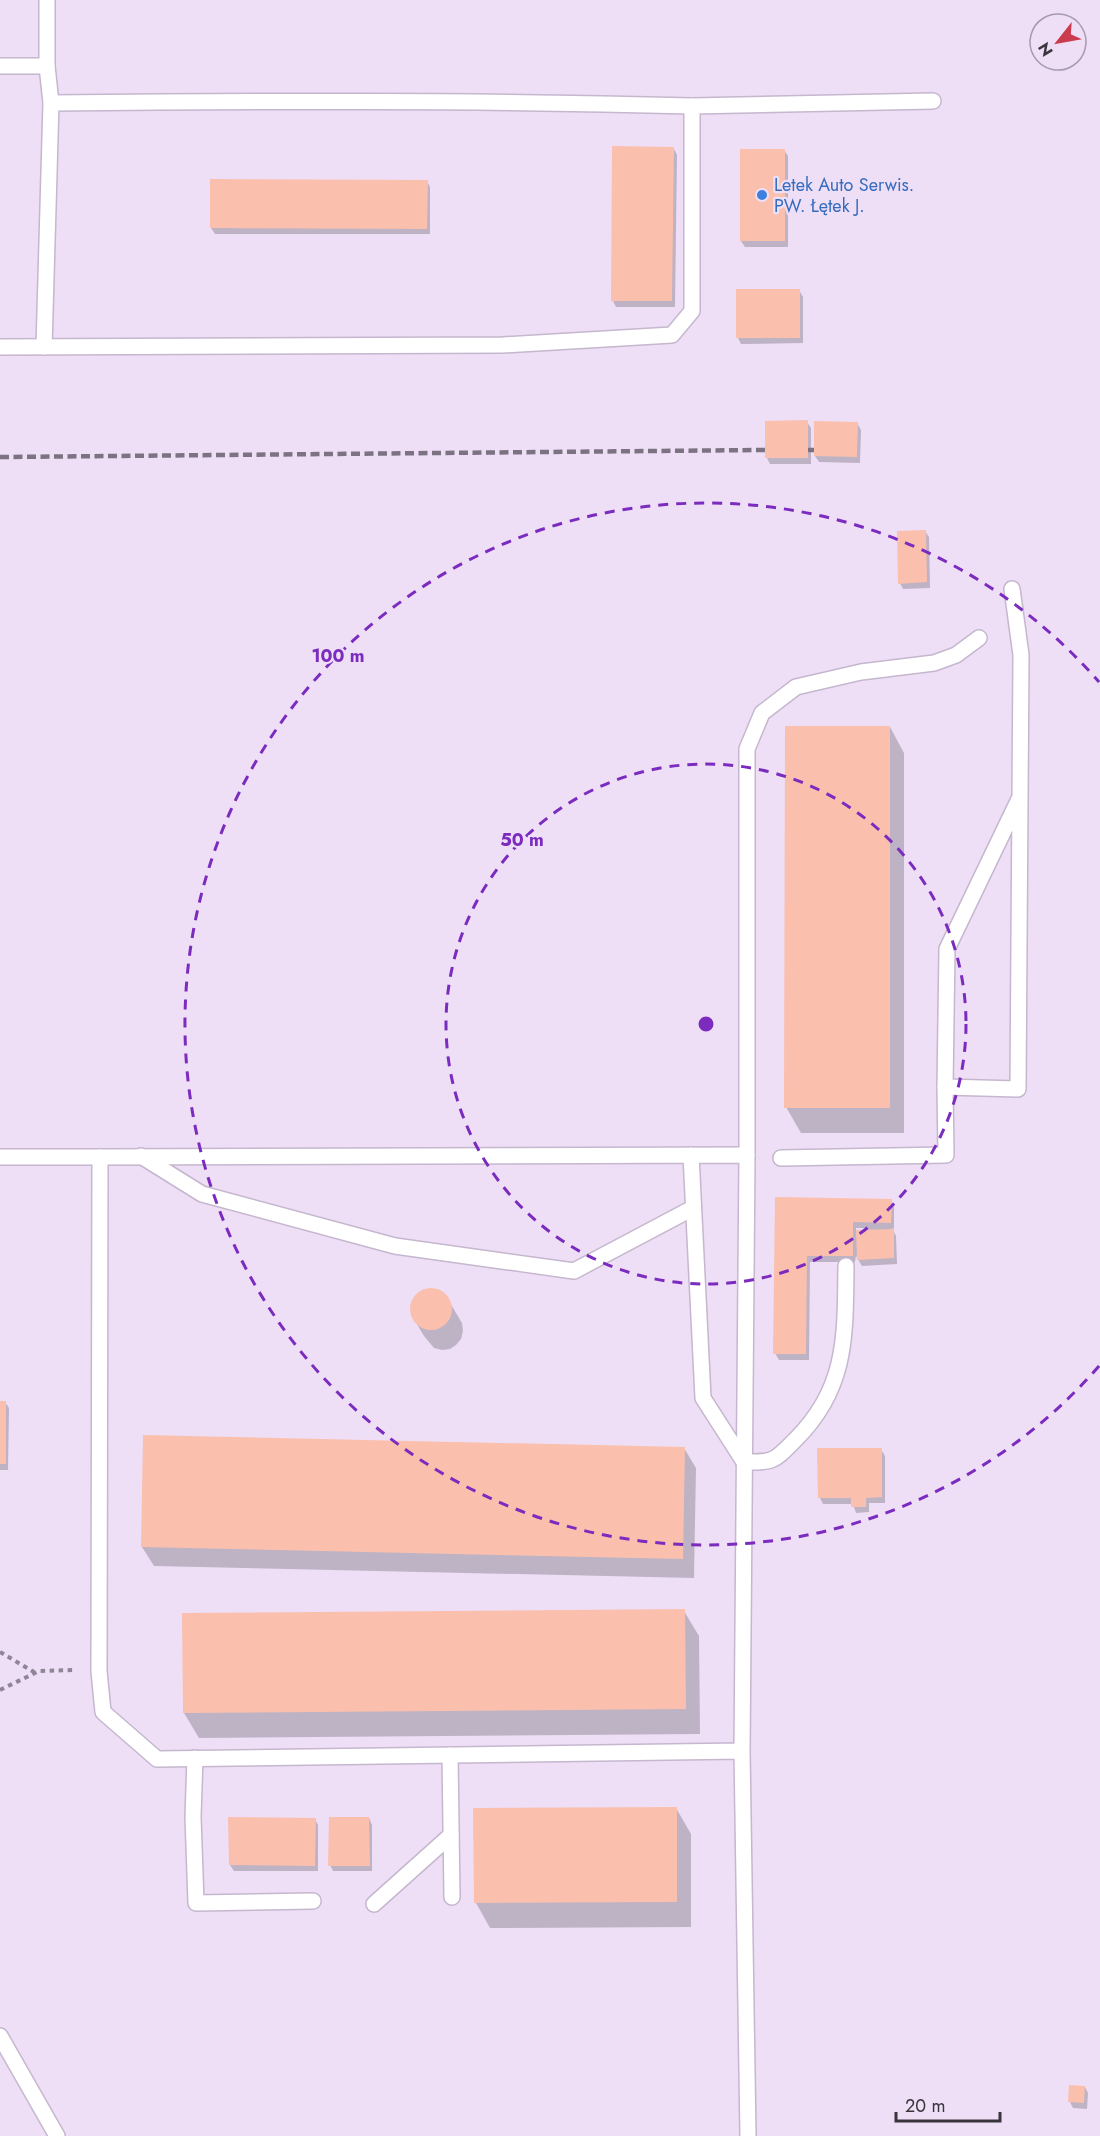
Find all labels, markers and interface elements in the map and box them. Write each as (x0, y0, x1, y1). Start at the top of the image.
north arrow (1028, 12, 1088, 72)
text: N (1032, 38, 1059, 61)
place label: Letek Auto Serwis. PW. Łętek J. (774, 172, 914, 219)
marker: Letek Auto Serwis. PW. Łętek J. (755, 188, 769, 202)
text: 100 m (311, 643, 365, 669)
text: 50 m (500, 827, 544, 853)
centre of rings (696, 1014, 716, 1034)
scale bar (896, 2085, 1000, 2123)
text: 20 m (905, 2093, 945, 2119)

